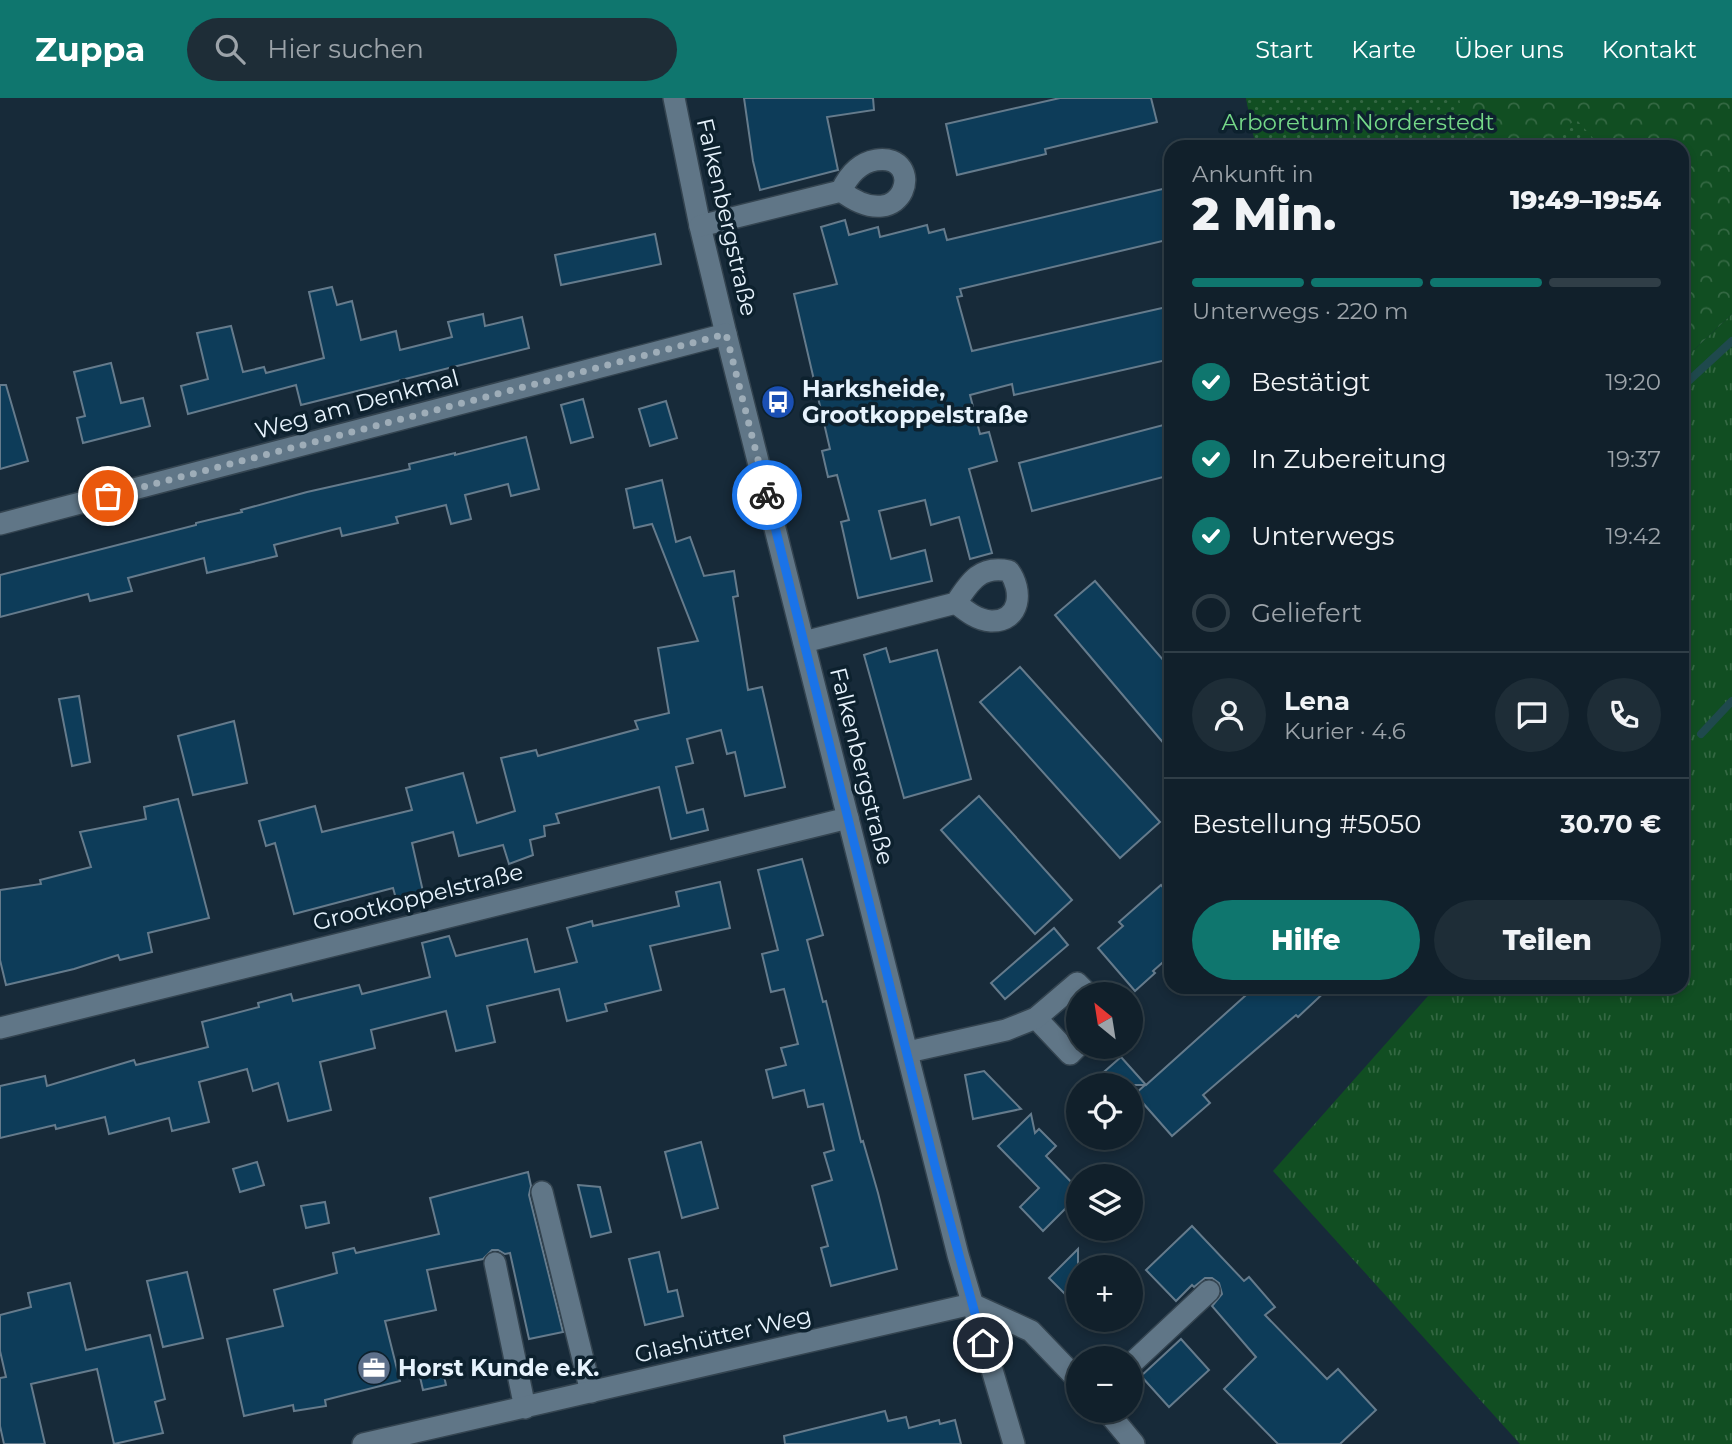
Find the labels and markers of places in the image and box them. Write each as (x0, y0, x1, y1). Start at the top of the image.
place label: Harksheide, Grootkoppelstraße (802, 375, 1028, 429)
bus stop icon: Harksheide, Grootkoppelstraße (759, 383, 797, 421)
pin (78, 466, 138, 526)
pin (953, 1313, 1013, 1373)
office icon: Horst Kunde e.K. (355, 1349, 393, 1387)
place label: Horst Kunde e.K. (398, 1354, 599, 1382)

